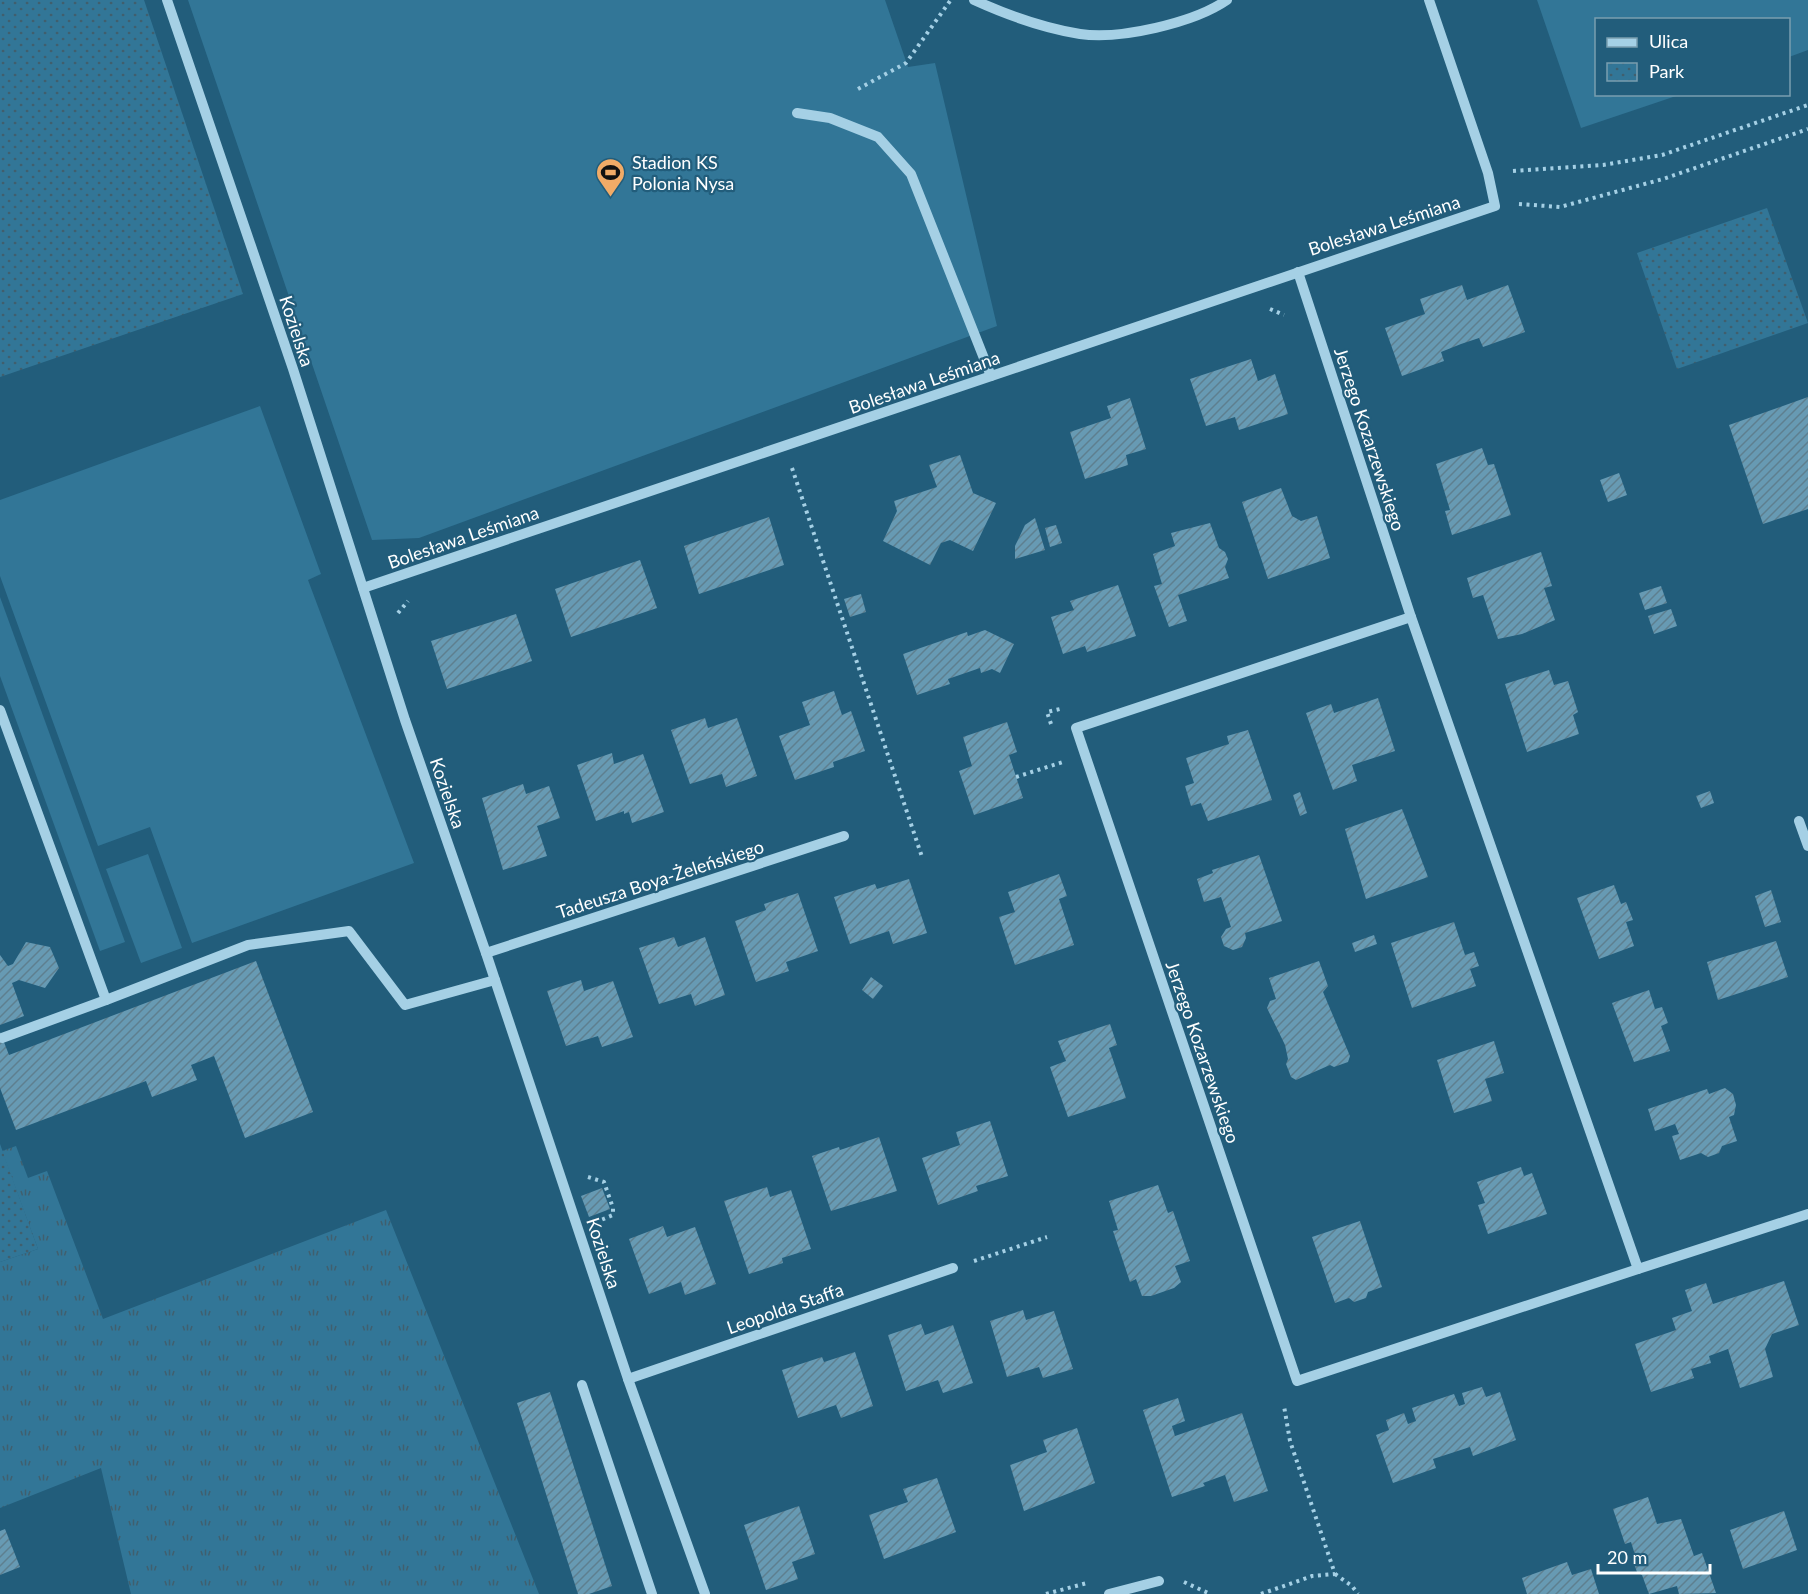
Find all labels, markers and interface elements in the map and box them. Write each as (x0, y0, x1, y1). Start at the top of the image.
legend (1595, 18, 1790, 96)
text: Ulica (1649, 30, 1688, 52)
text: Park (1649, 60, 1685, 82)
place label: Stadion KS Polonia Nysa (632, 151, 734, 194)
sports icon: Stadion KS Polonia Nysa (595, 156, 627, 198)
street label: Bolesława Leśmiana (1305, 190, 1463, 260)
street label: Kozielska (275, 293, 319, 369)
street label: Jerzego Kozarzewskiego (1330, 345, 1410, 533)
street label: Bolesława Leśmiana (846, 346, 1002, 418)
street label: Bolesława Leśmiana (385, 501, 541, 573)
street label: Kozielska (426, 755, 470, 831)
street label: Tadeusza Boya-Żeleńskiego (554, 835, 766, 923)
street label: Jerzego Kozarzewskiego (1161, 958, 1245, 1146)
street label: Kozielska (582, 1215, 626, 1291)
street label: Leopolda Staffa (724, 1278, 846, 1338)
scale bar (1598, 1537, 1710, 1575)
text: 20 m (1607, 1546, 1647, 1568)

